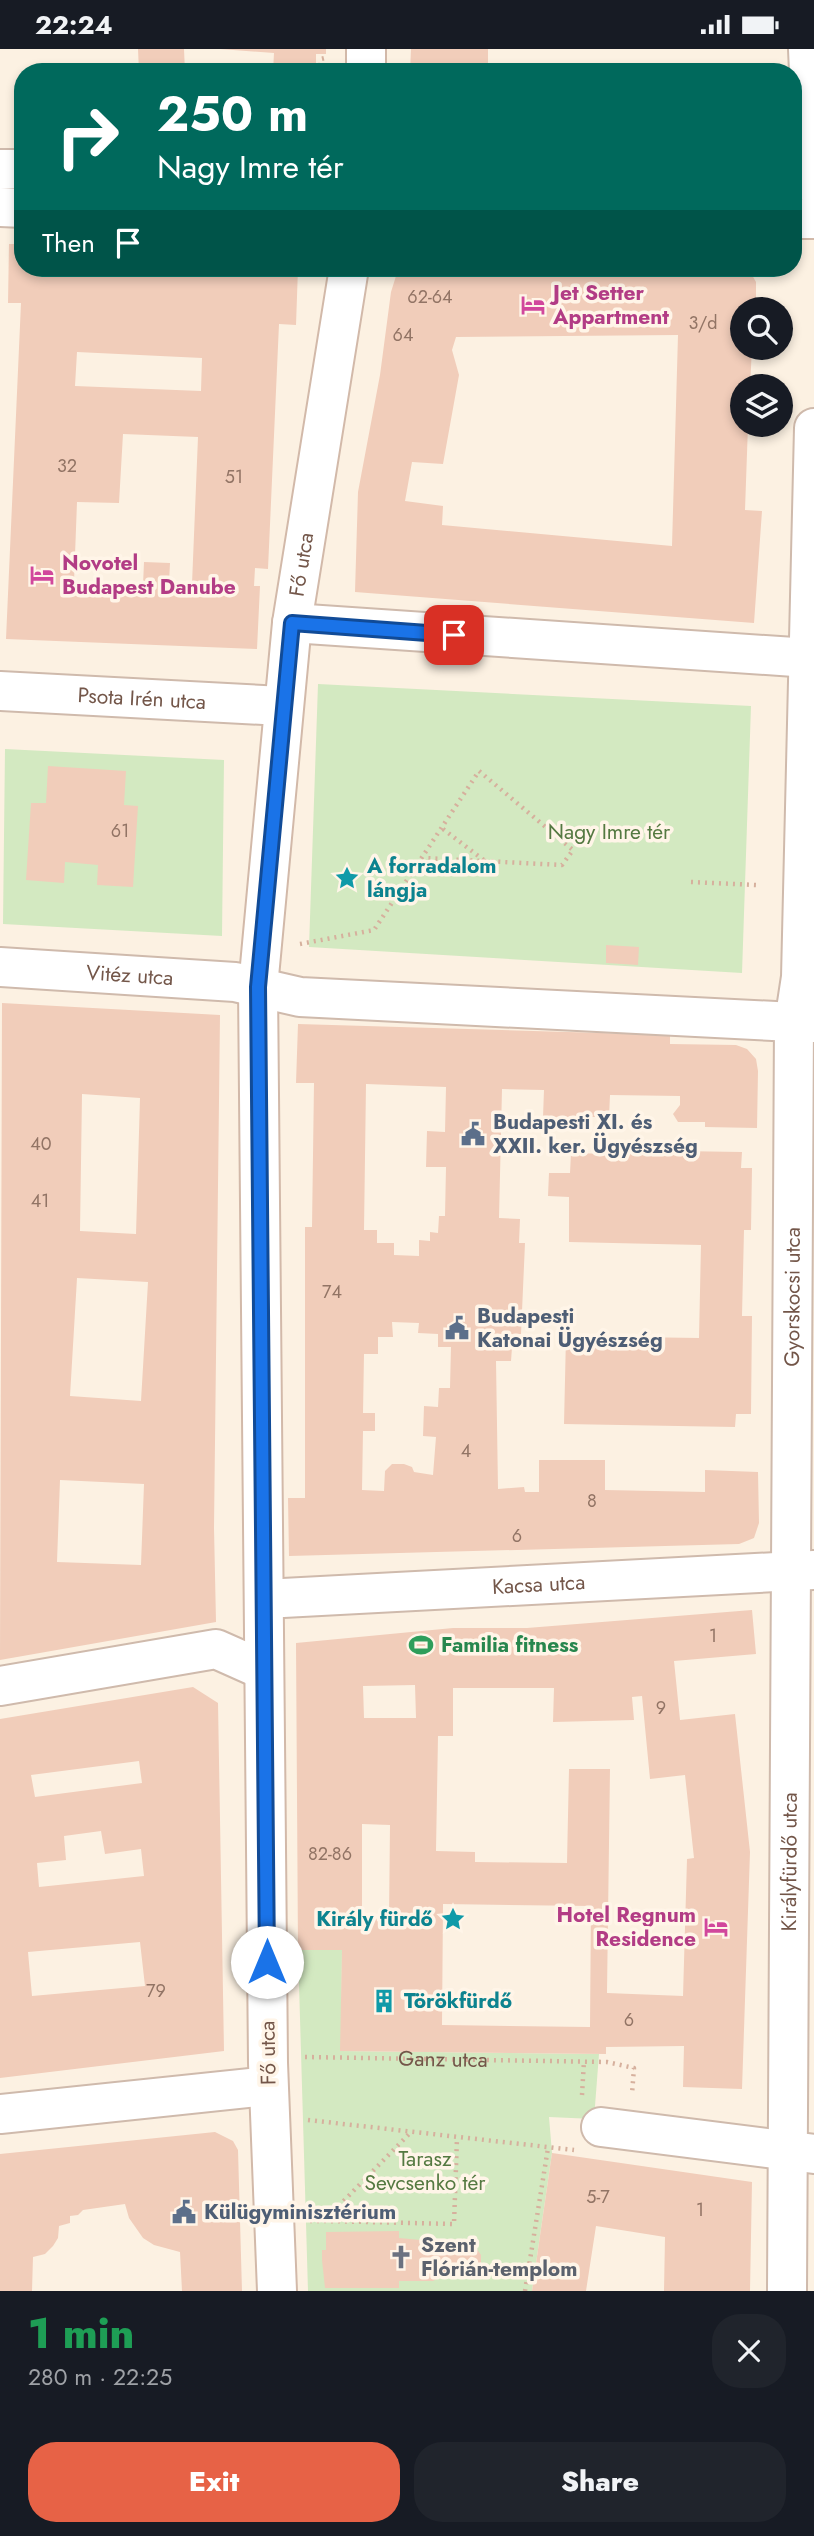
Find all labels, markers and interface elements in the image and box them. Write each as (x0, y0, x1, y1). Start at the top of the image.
text: 22:24 (35, 6, 113, 44)
text: 250 m (157, 79, 308, 149)
icon: right (42, 91, 133, 182)
text: Nagy Imre tér (157, 144, 344, 190)
text: Then (42, 224, 95, 262)
icon: arrive (109, 224, 147, 262)
place label: Jet Setter Appartment (549, 278, 669, 332)
house number: 62-64 (407, 284, 453, 310)
hotel icon: Jet Setter Appartment (519, 291, 547, 319)
map controls (730, 297, 793, 437)
button: search (730, 297, 793, 360)
house number: 3/d (688, 310, 718, 336)
house number: 64 (393, 322, 413, 348)
button: layers (730, 374, 793, 437)
house number: 32 (57, 453, 77, 479)
house number: 51 (225, 464, 243, 490)
street label: Fő utca (281, 530, 321, 599)
place label: Novotel Budapest Danube (62, 548, 236, 602)
hotel icon: Novotel Budapest Danube (28, 561, 56, 589)
pin (424, 605, 484, 665)
icon: arrive (435, 616, 473, 654)
street label: Psota Irén utca (77, 680, 207, 717)
park label: Nagy Imre tér (548, 817, 671, 847)
house number: 61 (111, 818, 129, 844)
place label: A forradalom lángja (366, 851, 497, 905)
place icon: A forradalom lángja (333, 864, 361, 892)
street label: Vitéz utca (85, 958, 174, 993)
place label: Budapesti XI. és XXII. ker. Ügyészség (493, 1107, 698, 1161)
public building icon: Budapesti XI. és XXII. ker. Ügyészség (459, 1120, 487, 1148)
house number: 40 (30, 1131, 52, 1157)
house number: 41 (31, 1188, 49, 1214)
street label: Gyorskocsi utca (777, 1227, 808, 1367)
house number: 74 (322, 1279, 342, 1305)
place label: Budapesti Katonai Ügyészség (477, 1301, 663, 1355)
public building icon: Budapesti Katonai Ügyészség (443, 1314, 471, 1342)
house number: 4 (461, 1438, 471, 1464)
house number: 8 (587, 1488, 597, 1514)
house number: 6 (512, 1523, 522, 1549)
street label: Kacsa utca (491, 1567, 586, 1602)
house number: 1 (709, 1623, 717, 1649)
place label: Familia fitness (441, 1630, 579, 1660)
sports icon: Familia fitness (407, 1631, 435, 1659)
house number: 9 (656, 1695, 666, 1721)
street label: Királyfürdő utca (774, 1792, 805, 1932)
house number: 82-86 (308, 1841, 352, 1867)
place label: Hotel Regnum Residence (557, 1900, 696, 1954)
place label: Király fürdő (316, 1904, 433, 1934)
place icon: Király fürdő (439, 1905, 467, 1933)
hotel icon: Hotel Regnum Residence (702, 1913, 730, 1941)
position arrow (230, 1925, 304, 1999)
house number: 79 (146, 1978, 166, 2004)
place label: Törökfürdő (404, 1986, 512, 2016)
building icon: Törökfürdő (370, 1987, 398, 2015)
house number: 6 (624, 2007, 634, 2033)
street label: Fő utca (252, 2021, 284, 2085)
street label: Ganz utca (398, 2044, 488, 2075)
park label: Tarasz Sevcsenko tér (364, 2144, 486, 2198)
house number: 5-7 (586, 2184, 610, 2210)
place label: Külügyminisztérium (204, 2197, 396, 2227)
house number: 1 (696, 2197, 704, 2223)
public building icon: Külügyminisztérium (170, 2198, 198, 2226)
place label: Szent Flórián-templom (421, 2230, 577, 2284)
church icon: Szent Flórián-templom (387, 2243, 415, 2271)
text: 1 min (28, 2303, 134, 2364)
button: close (712, 2314, 786, 2388)
text: 280 m · 22:25 (28, 2360, 172, 2394)
button: Exit (28, 2442, 400, 2522)
button: Share (414, 2442, 786, 2522)

